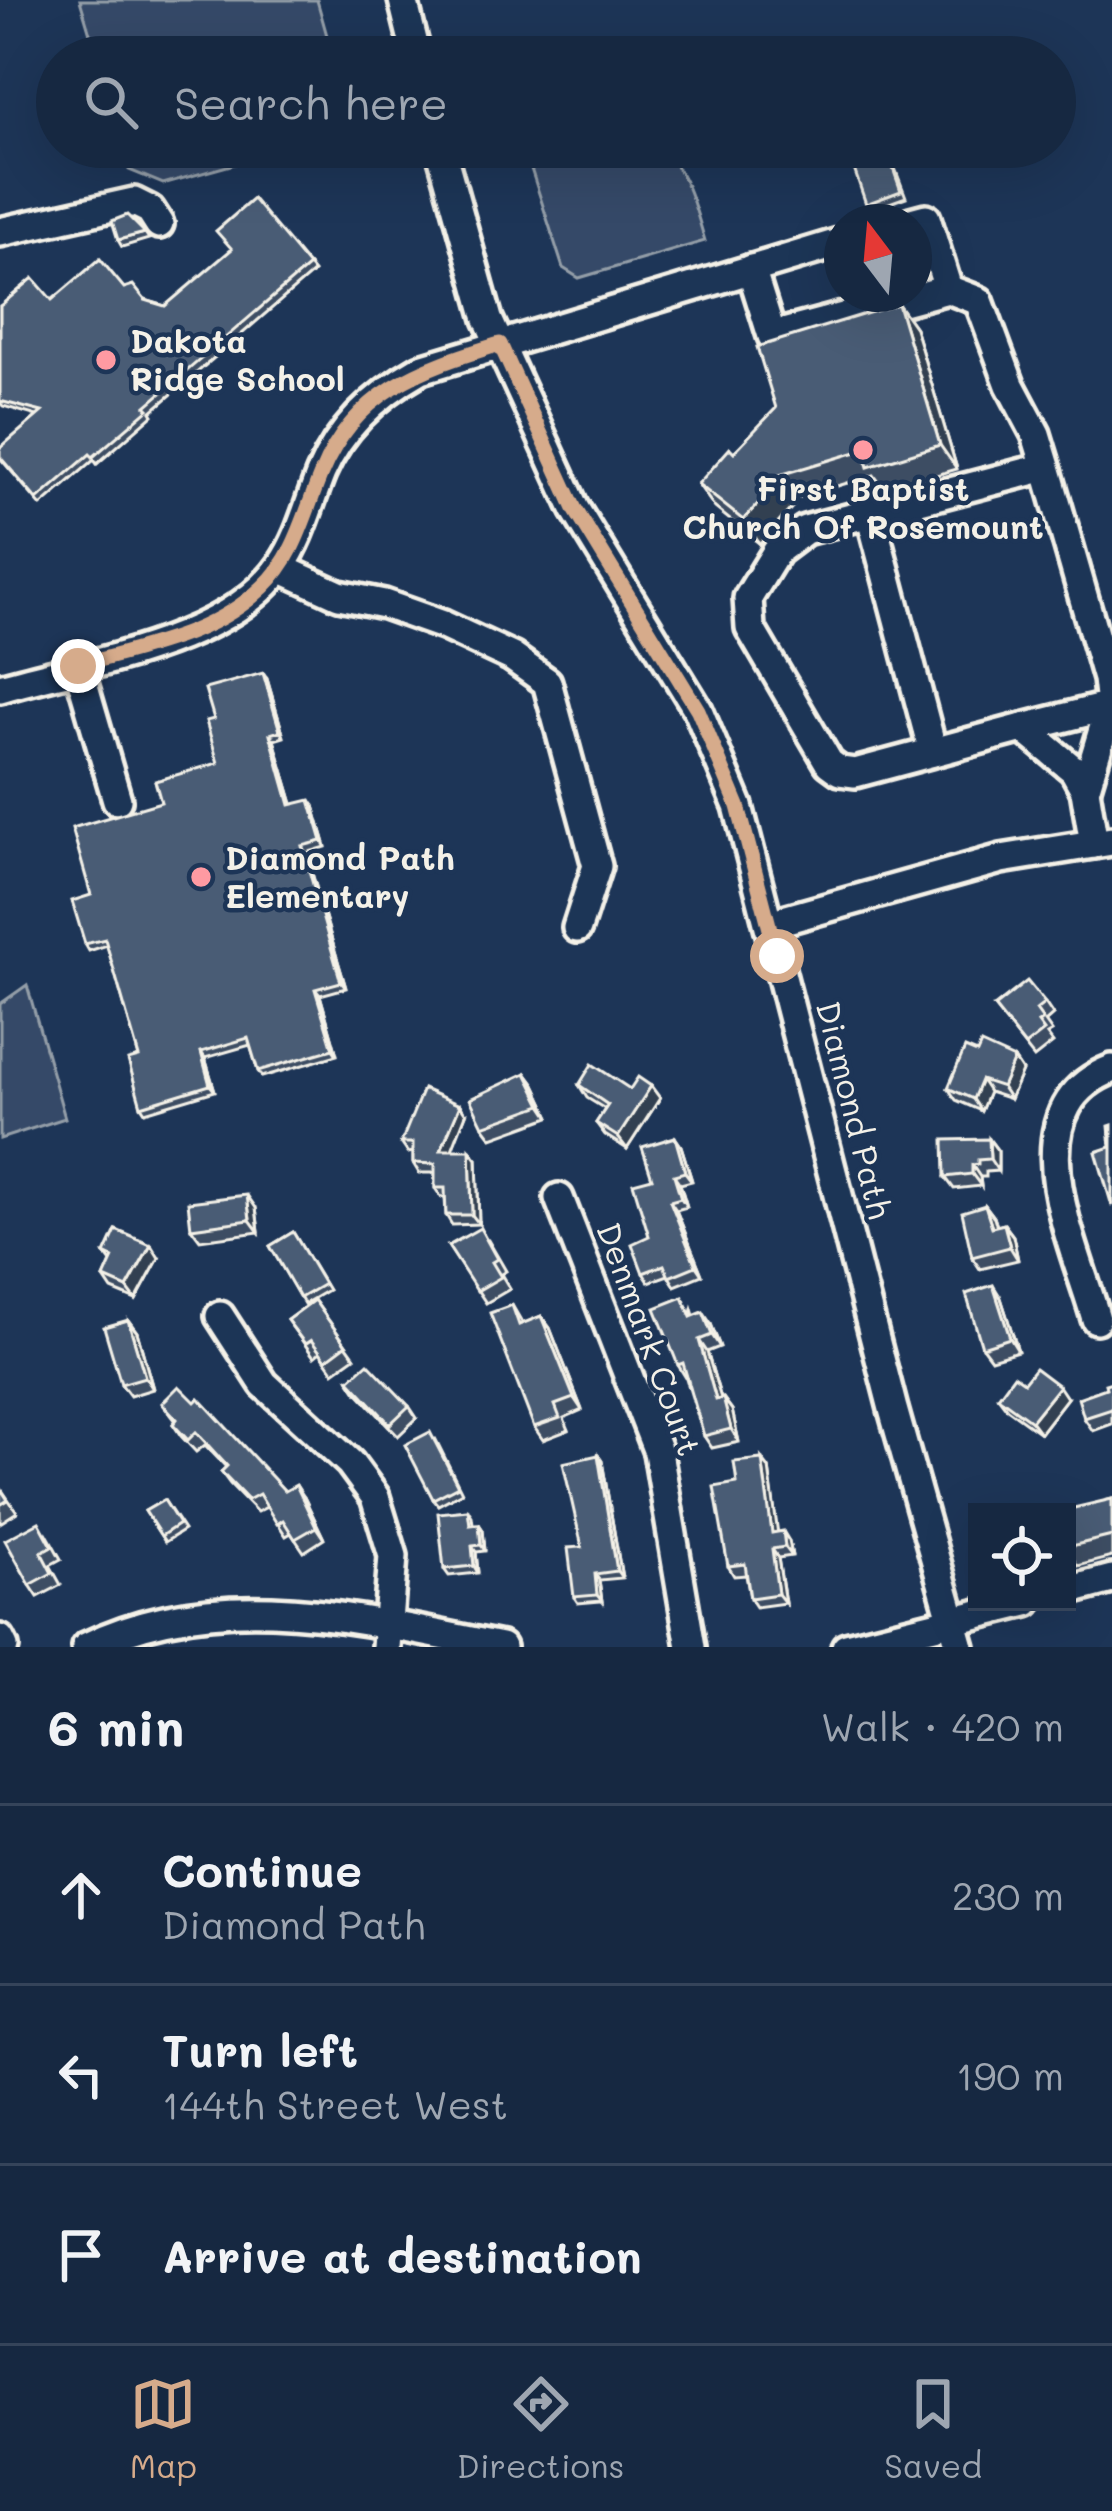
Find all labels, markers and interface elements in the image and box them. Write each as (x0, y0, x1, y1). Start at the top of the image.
search box (36, 36, 1076, 168)
icon: search (78, 69, 144, 135)
text: Search here (174, 73, 448, 131)
north arrow (824, 204, 932, 312)
place label: Dakota Ridge School (130, 318, 345, 399)
marker: Dakota Ridge School (93, 347, 119, 373)
marker: First Baptist Church Of Rosemount (850, 437, 876, 463)
place label: First Baptist Church Of Rosemount (682, 466, 1044, 547)
route end (51, 639, 105, 693)
place label: Diamond Path Elementary (225, 835, 455, 917)
marker: Diamond Path Elementary (188, 864, 214, 890)
route start (750, 929, 804, 983)
street label: Diamond Path (808, 996, 903, 1223)
street label: Denmark Court (588, 1216, 713, 1461)
map controls (968, 1503, 1076, 1611)
button: locate (968, 1503, 1076, 1611)
text: 6 min (48, 1692, 184, 1759)
text: Walk · 420 m (821, 1700, 1064, 1751)
text: Continue (162, 1840, 362, 1898)
icon: ahead (48, 1862, 114, 1928)
text: 230 m (952, 1869, 1064, 1920)
text: Diamond Path (162, 1898, 425, 1949)
text: Turn left (162, 2020, 358, 2078)
icon: left (48, 2042, 114, 2108)
text: 190 m (956, 2049, 1064, 2100)
text: 144th Street West (162, 2078, 508, 2129)
icon: arrive (48, 2222, 114, 2288)
text: Arrive at destination (162, 2226, 642, 2284)
tab: Map (130, 2371, 197, 2486)
tab: Directions (457, 2371, 624, 2486)
tab: Saved (884, 2371, 982, 2486)

